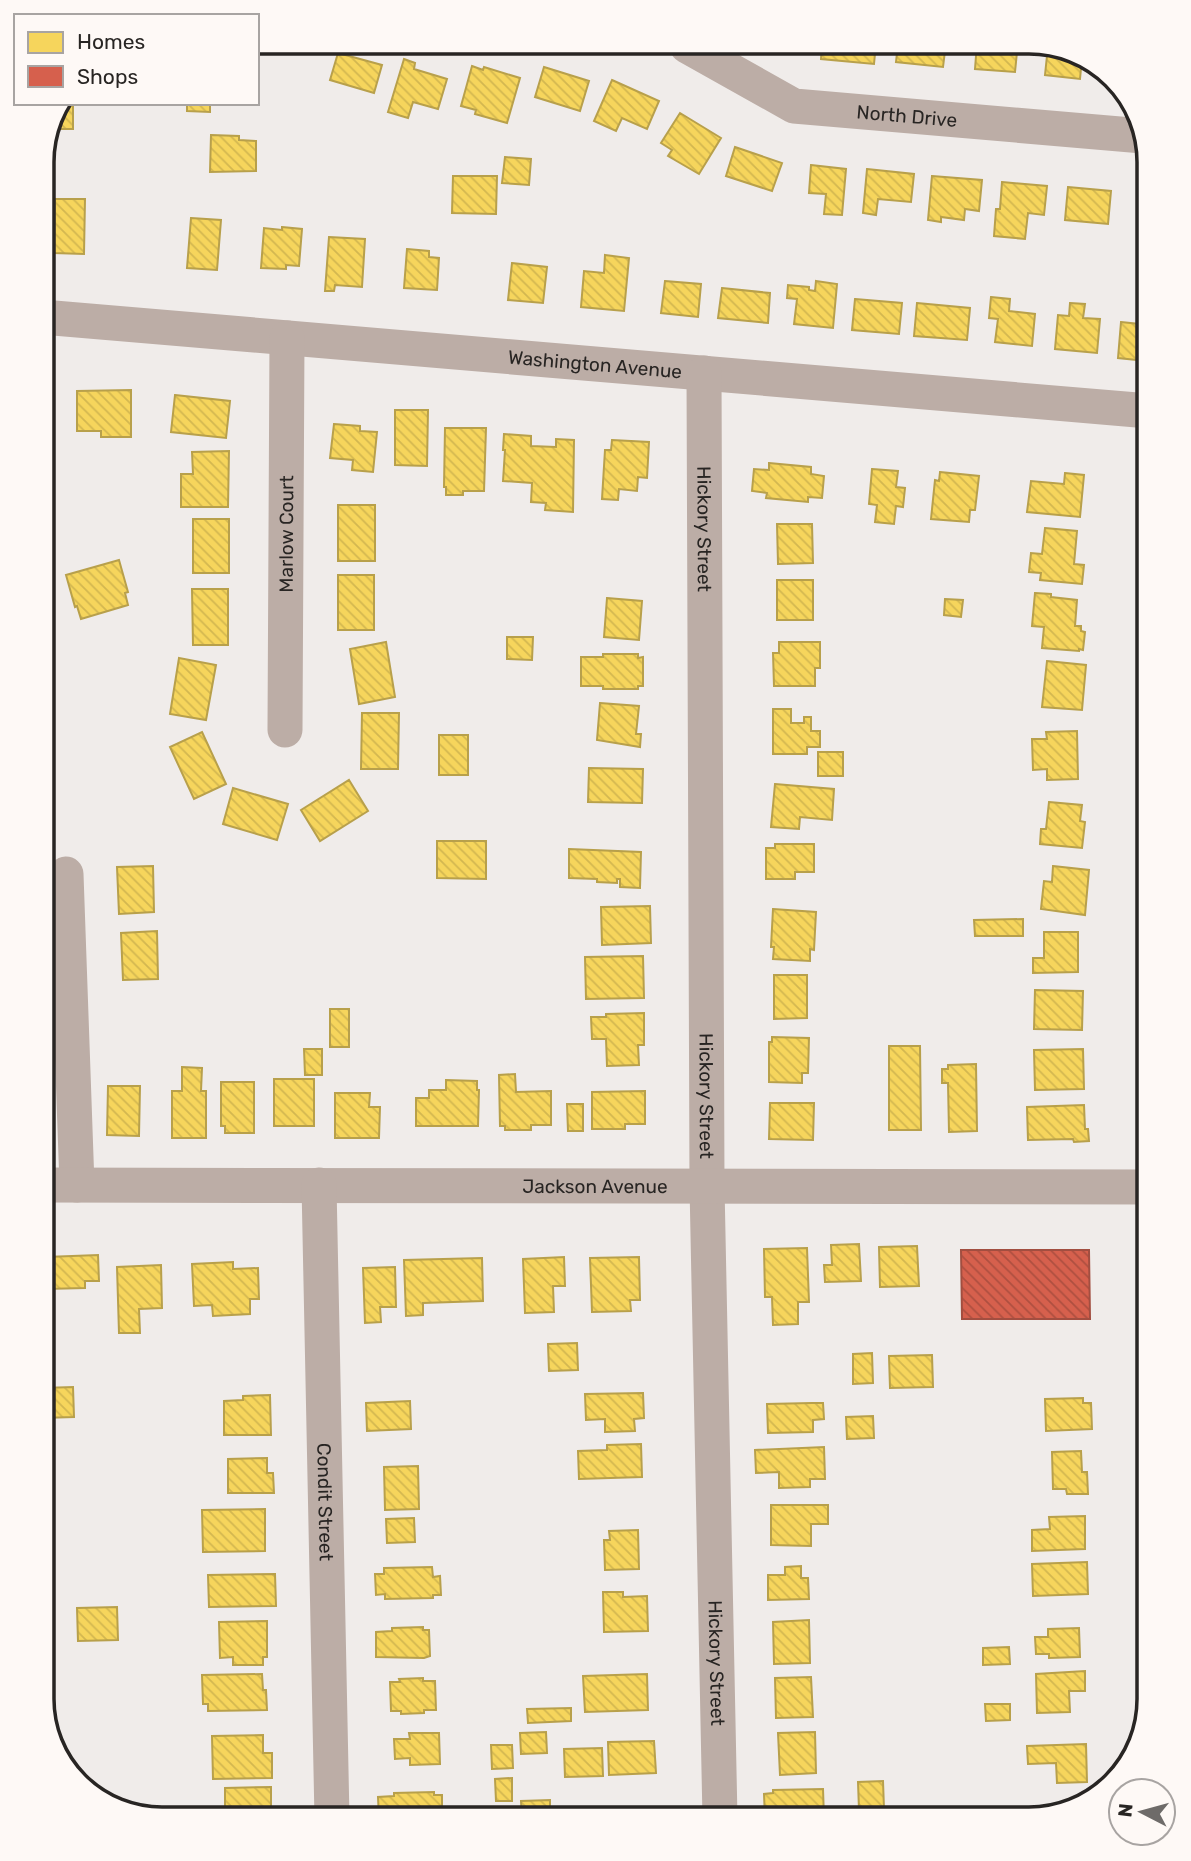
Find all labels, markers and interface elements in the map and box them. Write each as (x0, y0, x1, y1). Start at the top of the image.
legend (14, 14, 259, 105)
text: Homes (77, 29, 145, 54)
text: Shops (77, 64, 138, 89)
street label: North Drive (856, 100, 958, 132)
street label: Washington Avenue (507, 346, 683, 383)
street label: Hickory Street (692, 466, 716, 593)
street label: Marlow Court (275, 475, 298, 593)
street label: Hickory Street (694, 1033, 718, 1160)
street label: Jackson Avenue (522, 1175, 668, 1198)
street label: Condit Street (312, 1443, 338, 1562)
street label: Hickory Street (704, 1600, 729, 1727)
north arrow (1107, 1777, 1177, 1847)
text: N (1113, 1802, 1138, 1818)

